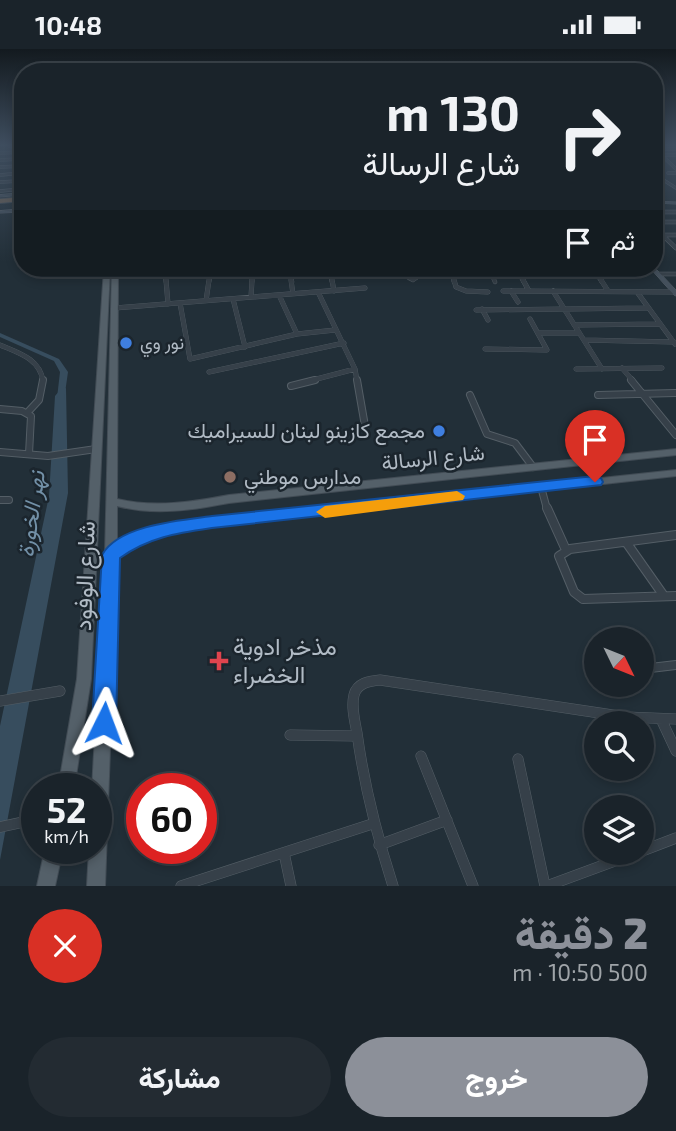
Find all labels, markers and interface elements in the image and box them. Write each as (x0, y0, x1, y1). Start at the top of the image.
text: 10:48 (35, 9, 102, 40)
text: 130 m (386, 82, 520, 141)
icon: right (544, 91, 635, 182)
text: شارع الرسالة (363, 143, 520, 181)
icon: arrive (559, 224, 597, 262)
text: ثم (611, 224, 635, 255)
place label: نور وي (140, 331, 184, 358)
marker: نور وي (118, 335, 134, 351)
pin (565, 410, 625, 482)
place label: مجمع كازينو لبنان للسيراميك (187, 417, 425, 445)
icon: arrive (576, 421, 614, 459)
marker: مجمع كازينو لبنان للسيراميك (431, 423, 447, 439)
street label: شارع الرسالة (380, 439, 486, 477)
place label: مدارس موطني (244, 463, 361, 494)
water label: نهر الخورة (10, 468, 52, 559)
marker: مدارس موطني (222, 469, 238, 485)
street label: شارع الوفود (67, 521, 103, 631)
north arrow (584, 627, 654, 697)
map controls (584, 627, 654, 865)
place label: مذخر ادوية الخضراء (233, 631, 337, 690)
marker: مذخر ادوية الخضراء (211, 653, 227, 669)
position arrow (67, 686, 141, 760)
button: search (584, 711, 654, 781)
speed limit sign: 60 (126, 773, 217, 864)
text: 52 (47, 788, 86, 830)
button: layers (584, 795, 654, 865)
text: km/h (44, 825, 89, 847)
text: 2 دقيقة (515, 907, 648, 957)
button: close (28, 909, 102, 983)
text: 500 m · 10:50 (512, 958, 648, 986)
button: مشاركة (28, 1037, 331, 1117)
button: خروج (345, 1037, 648, 1117)

